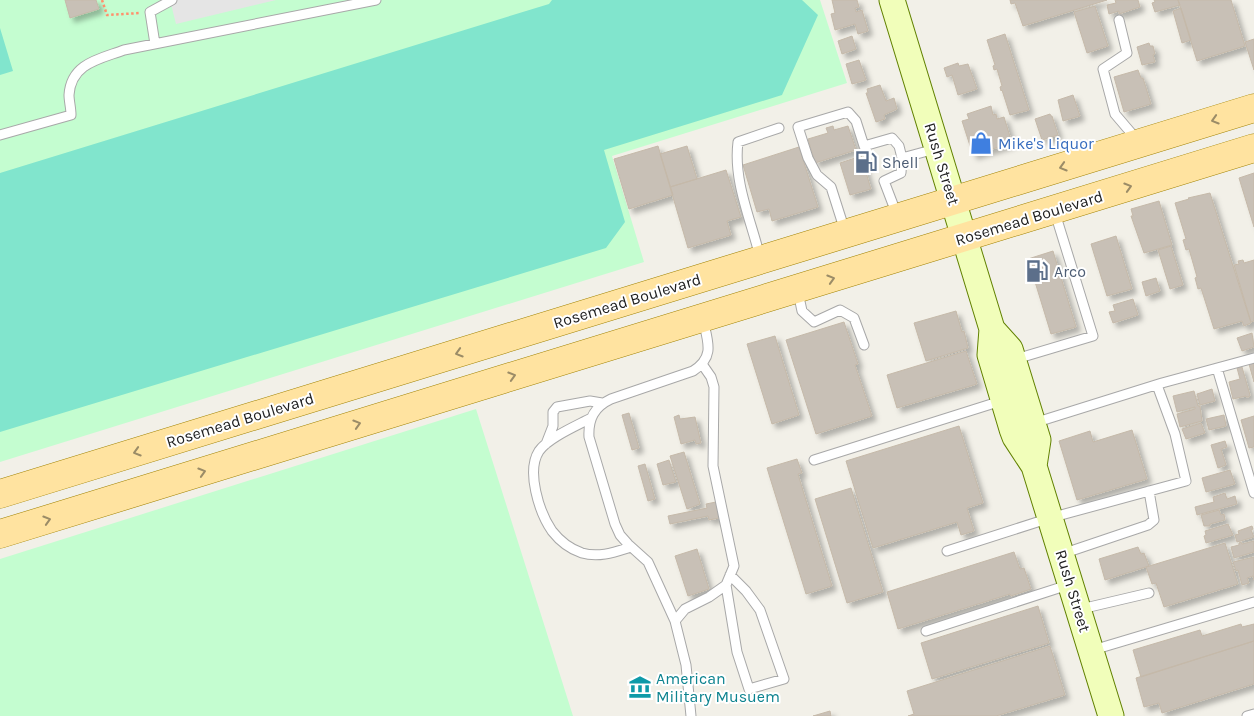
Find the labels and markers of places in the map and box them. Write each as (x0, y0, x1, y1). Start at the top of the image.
shop icon: Mike's Liquor (968, 130, 994, 156)
place label: Mike's Liquor (998, 134, 1094, 153)
fuel station icon: Shell (853, 149, 879, 175)
place label: Shell (882, 153, 919, 172)
fuel station icon: Arco (1024, 258, 1050, 284)
place label: Arco (1054, 262, 1086, 281)
place label: American Military Musuem (656, 669, 780, 706)
museum icon: American Military Musuem (627, 674, 653, 700)

